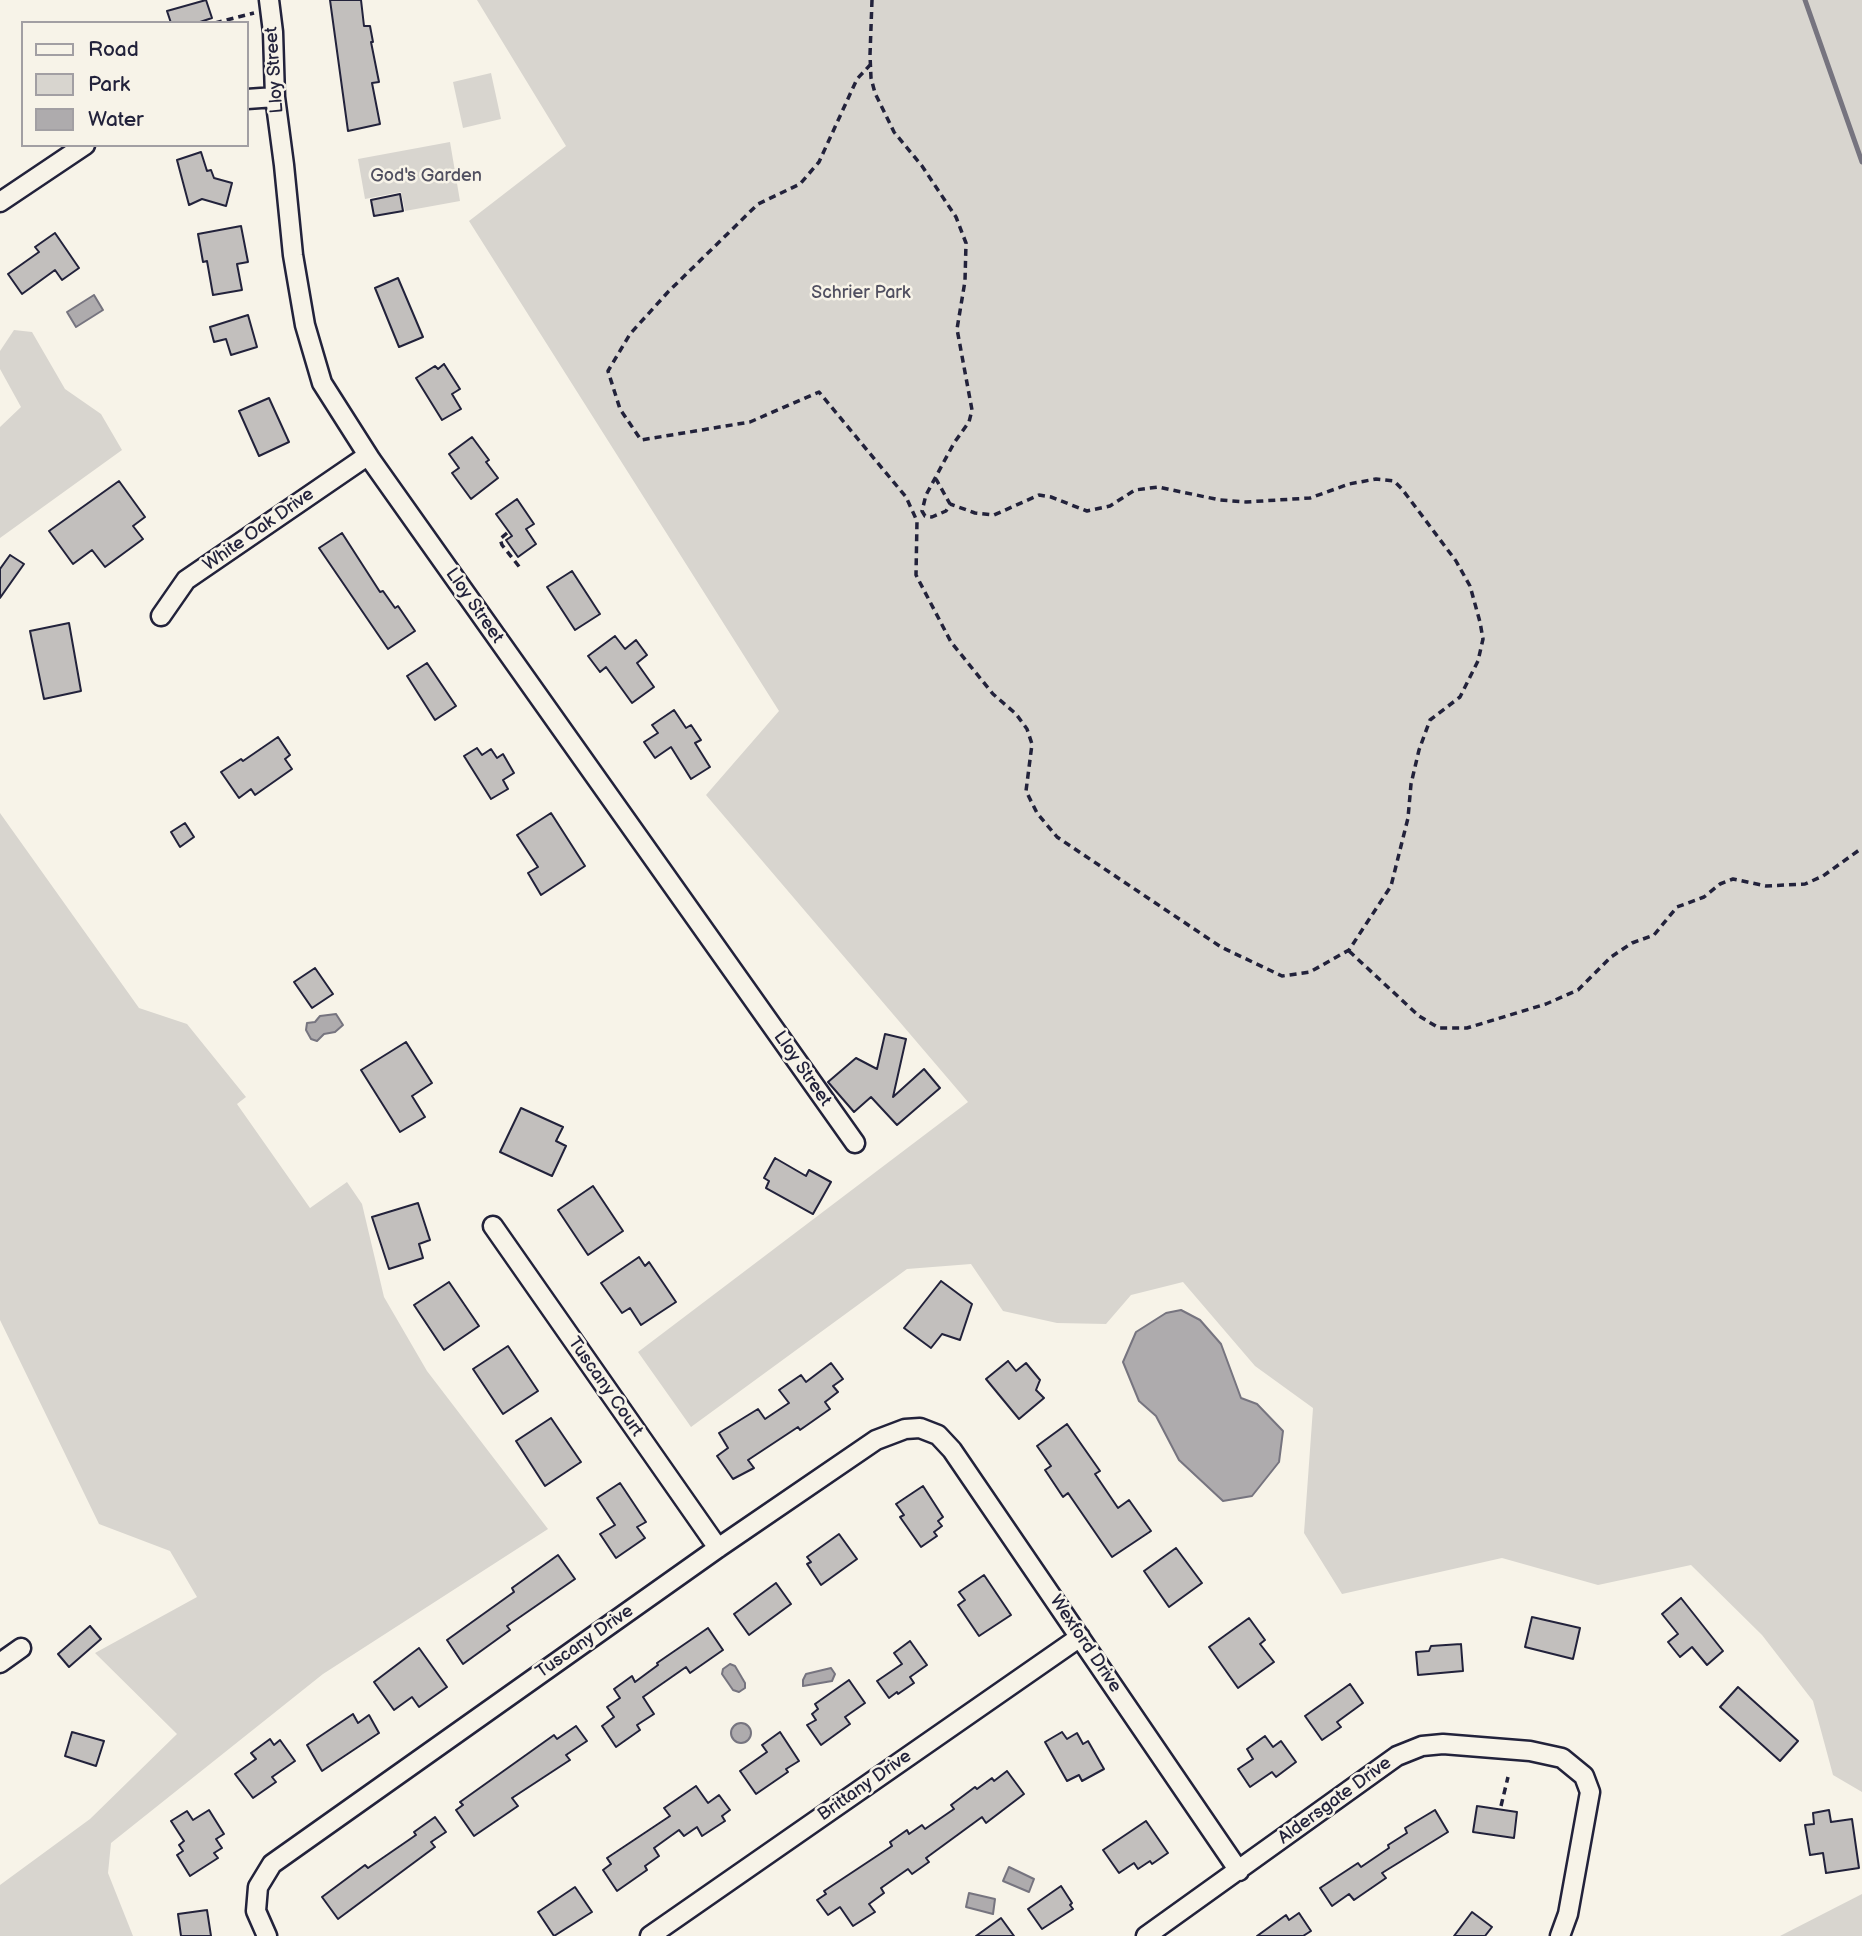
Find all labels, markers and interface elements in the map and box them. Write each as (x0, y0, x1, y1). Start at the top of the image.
legend (21, 21, 248, 147)
street label: Lloy Street (261, 26, 289, 114)
text: Road (88, 37, 139, 62)
text: Park (88, 72, 130, 97)
text: Water (88, 107, 144, 132)
park label: God's Garden (370, 165, 482, 187)
park label: Schrier Park (811, 282, 911, 304)
street label: White Oak Drive (200, 484, 318, 576)
street label: Lloy Street (440, 564, 508, 648)
street label: Lloy Street (768, 1027, 836, 1111)
street label: Tuscany Court (563, 1333, 647, 1441)
street label: Wexford Drive (1044, 1591, 1126, 1697)
street label: Tuscany Drive (532, 1601, 638, 1683)
street label: Brittany Drive (814, 1746, 916, 1826)
street label: Aldersgate Drive (1274, 1753, 1396, 1849)

